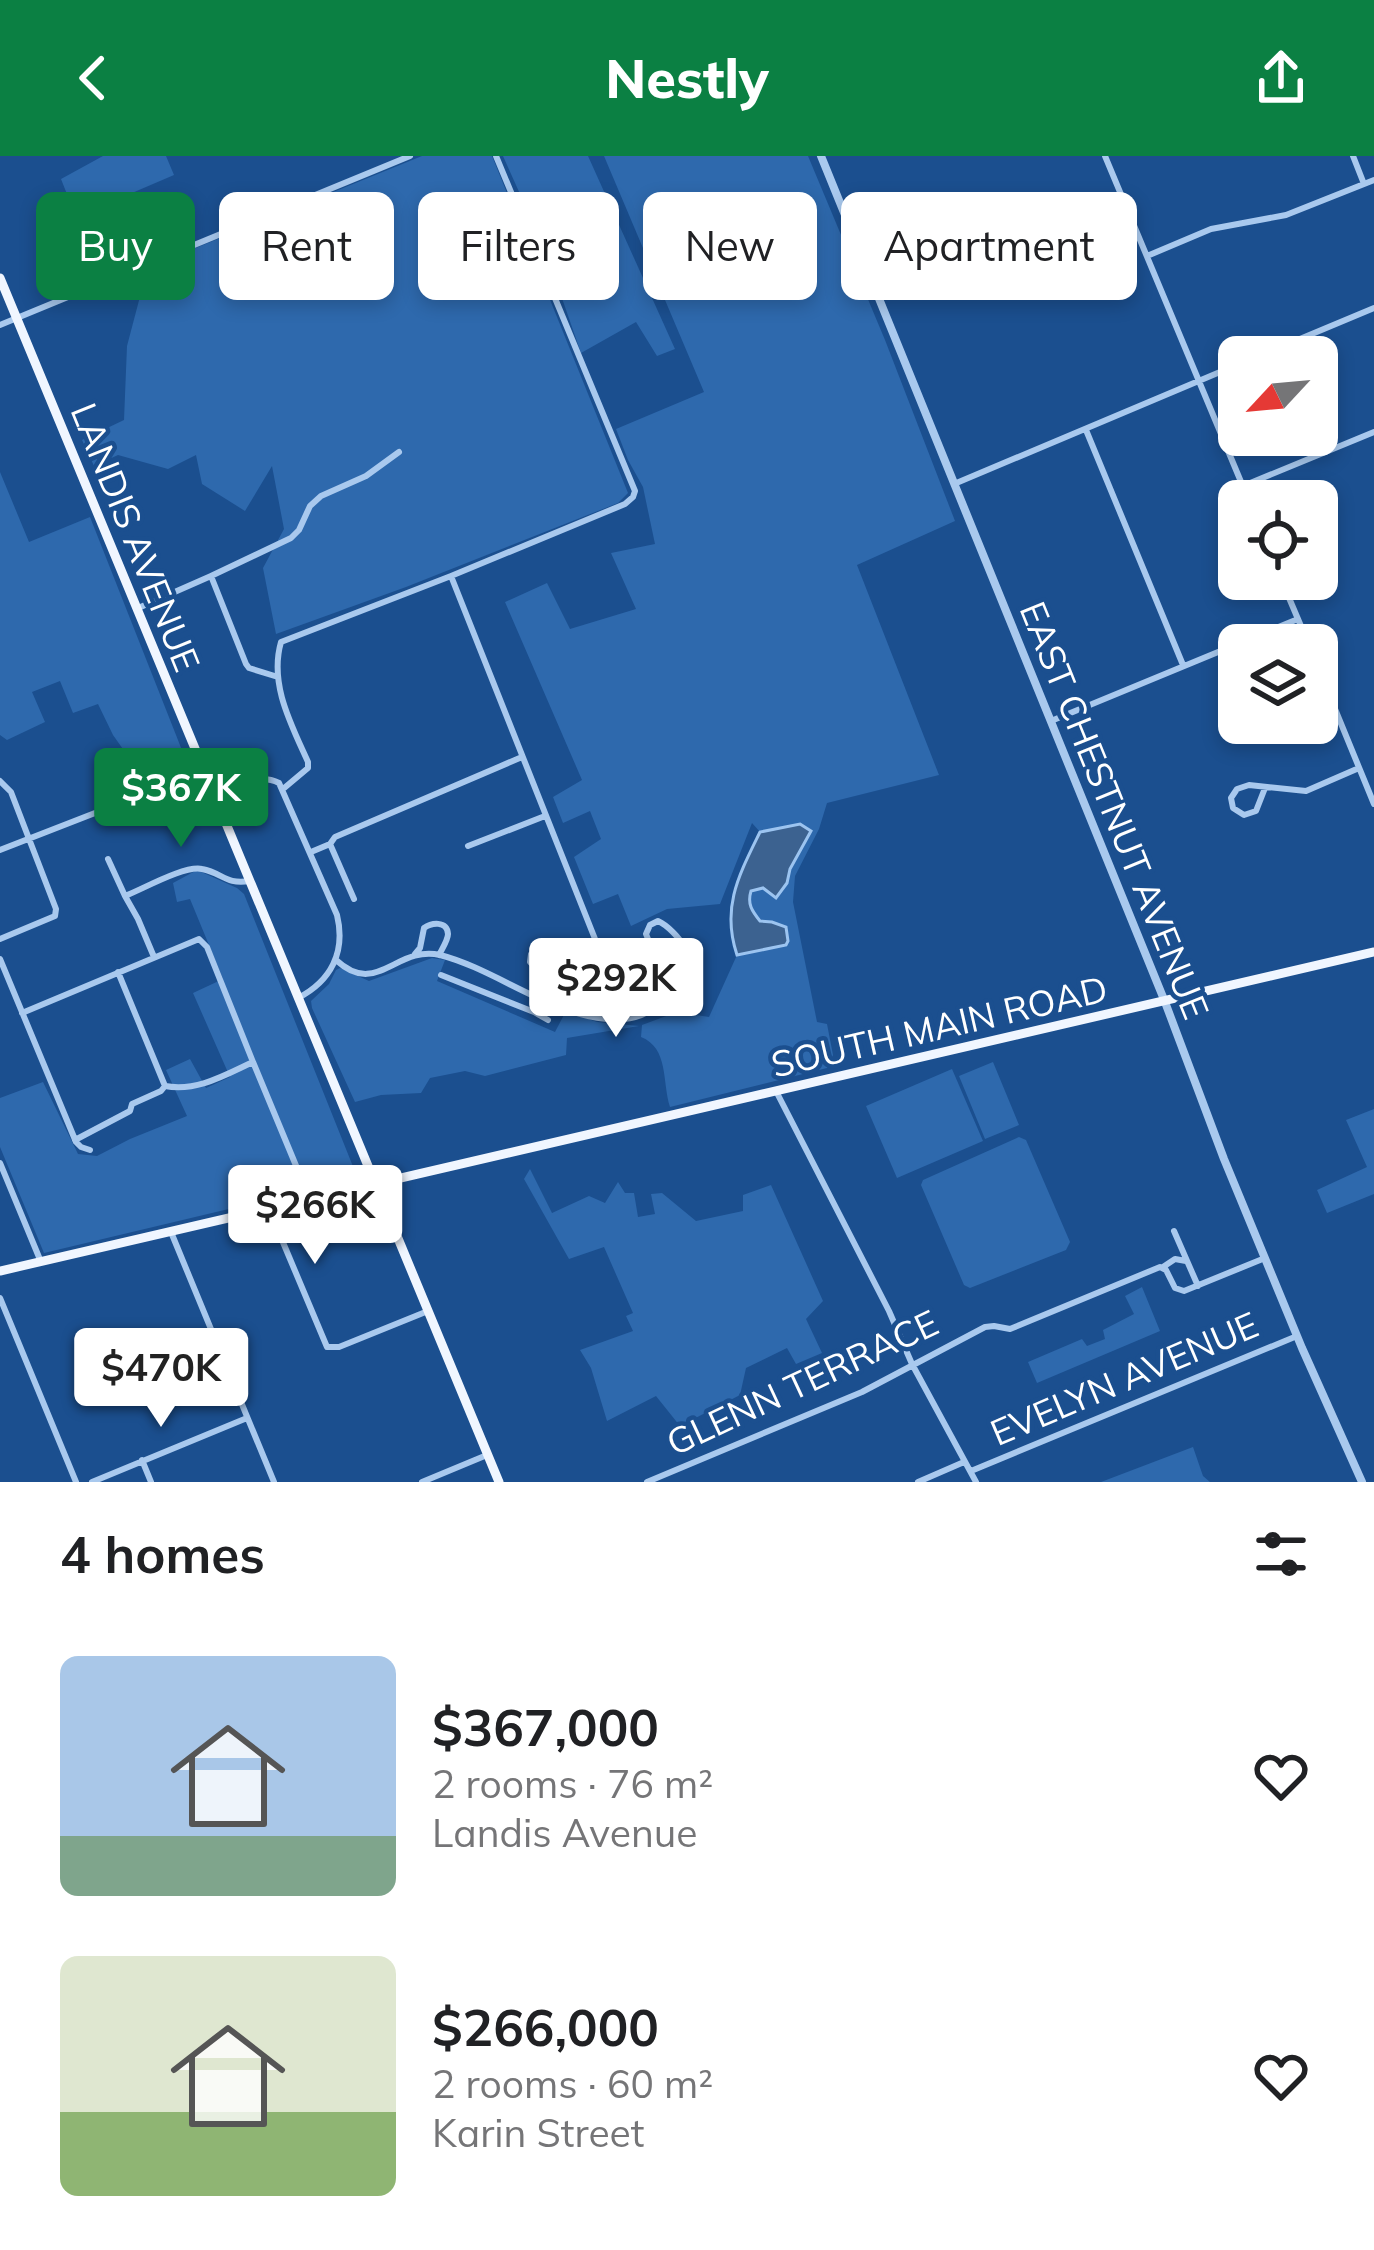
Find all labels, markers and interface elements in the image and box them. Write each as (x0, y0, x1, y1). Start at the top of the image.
text: Nestly (605, 44, 769, 112)
icon: back (60, 45, 126, 111)
icon: share (1248, 45, 1314, 111)
chip: Buy (36, 192, 195, 300)
chip: Rent (219, 192, 394, 300)
chip: Filters (418, 192, 619, 300)
chip: New (643, 192, 817, 300)
chip: Apartment (841, 192, 1137, 300)
north arrow (1218, 336, 1338, 456)
map controls (1218, 336, 1338, 744)
street label: LANDIS AVENUE (62, 396, 210, 678)
button: locate (1218, 480, 1338, 600)
street label: EAST CHESTNUT AVENUE (1011, 595, 1219, 1025)
button: layers (1218, 624, 1338, 744)
pin: $367K (97, 748, 265, 850)
text: $367K (121, 762, 241, 811)
pin: $292K (532, 938, 700, 1040)
text: $292K (556, 952, 676, 1001)
street label: SOUTH MAIN ROAD (767, 965, 1111, 1087)
pin: $266K (231, 1165, 399, 1267)
text: $266K (255, 1179, 375, 1228)
street label: GLENN TERRACE (659, 1299, 945, 1465)
street label: EVELYN AVENUE (983, 1301, 1265, 1455)
pin: $470K (77, 1328, 245, 1430)
text: $470K (101, 1342, 221, 1391)
icon: filters (1248, 1521, 1314, 1587)
text: 4 homes (60, 1522, 265, 1586)
text: $367,000 (432, 1695, 659, 1759)
icon: home (156, 1704, 300, 1848)
icon: heart (1248, 1743, 1314, 1809)
text: 2 rooms · 76 m² (432, 1759, 713, 1808)
text: Landis Avenue (432, 1808, 698, 1857)
text: $266,000 (432, 1995, 659, 2059)
icon: home (156, 2004, 300, 2148)
icon: heart (1248, 2043, 1314, 2109)
text: 2 rooms · 60 m² (432, 2059, 713, 2108)
text: Karin Street (432, 2108, 644, 2157)

